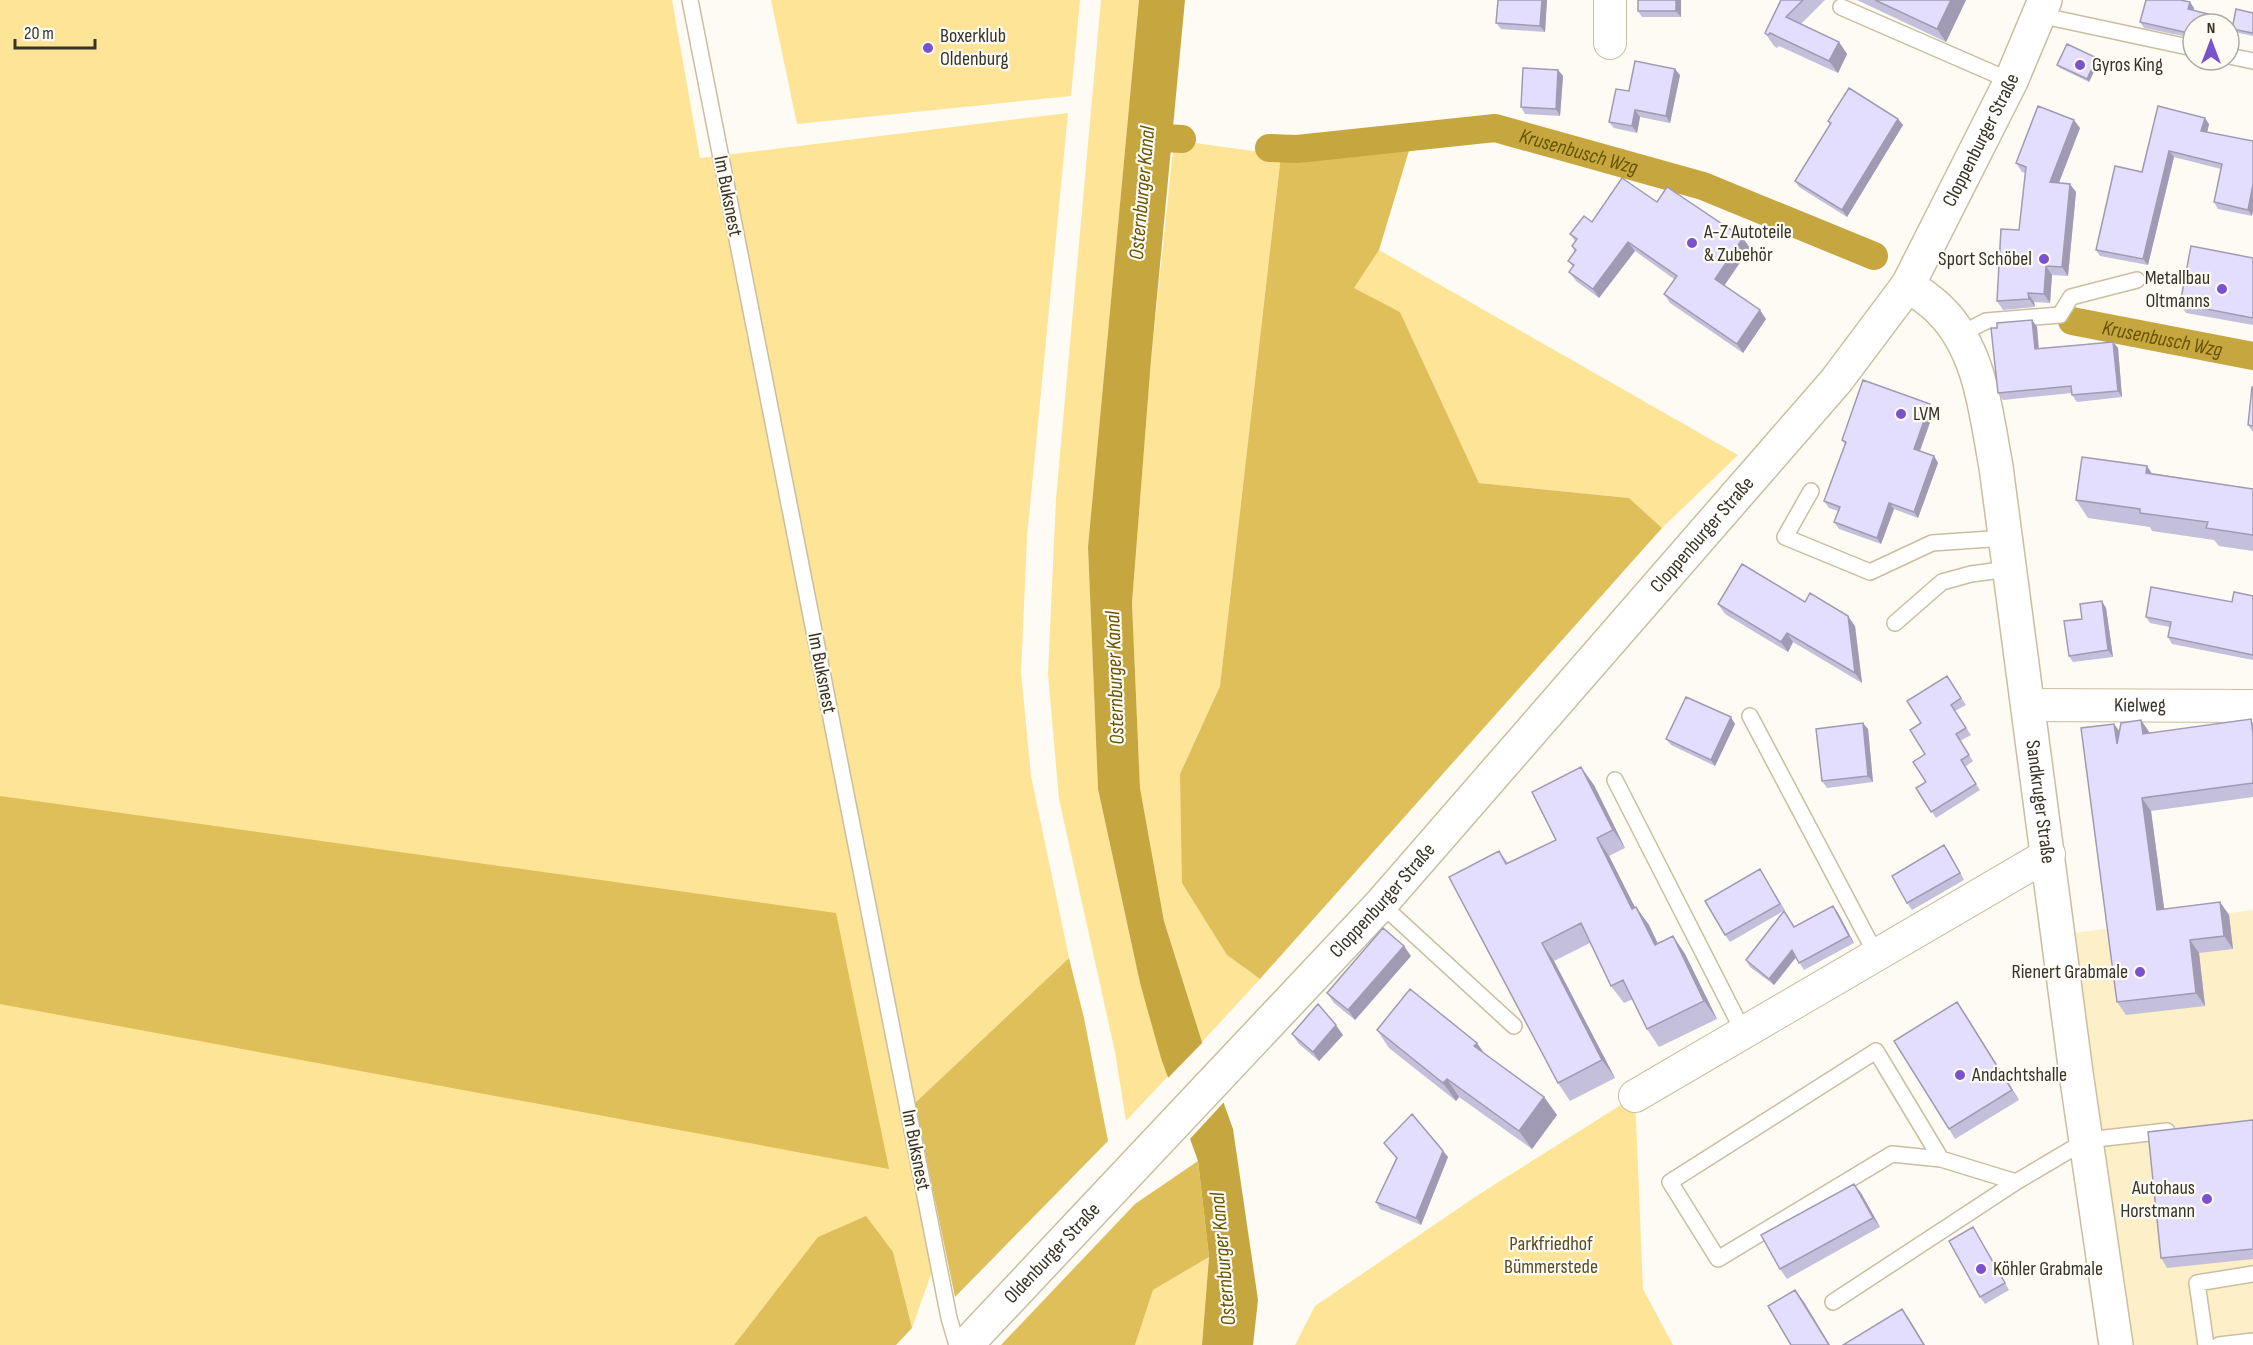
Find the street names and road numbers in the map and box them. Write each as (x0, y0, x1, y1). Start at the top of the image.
street label: Cloppenburger Straße (1938, 70, 2025, 211)
street label: Im Buksnest (708, 154, 748, 238)
street label: Cloppenburger Straße (1645, 472, 1759, 598)
street label: Im Buksnest (802, 631, 842, 715)
street label: Kielweg (2114, 693, 2166, 718)
street label: Sandkruger Straße (2020, 739, 2060, 865)
street label: Cloppenburger Straße (1325, 838, 1440, 963)
street label: Im Buksnest (896, 1108, 936, 1192)
street label: Oldenburger Straße (999, 1198, 1105, 1309)

